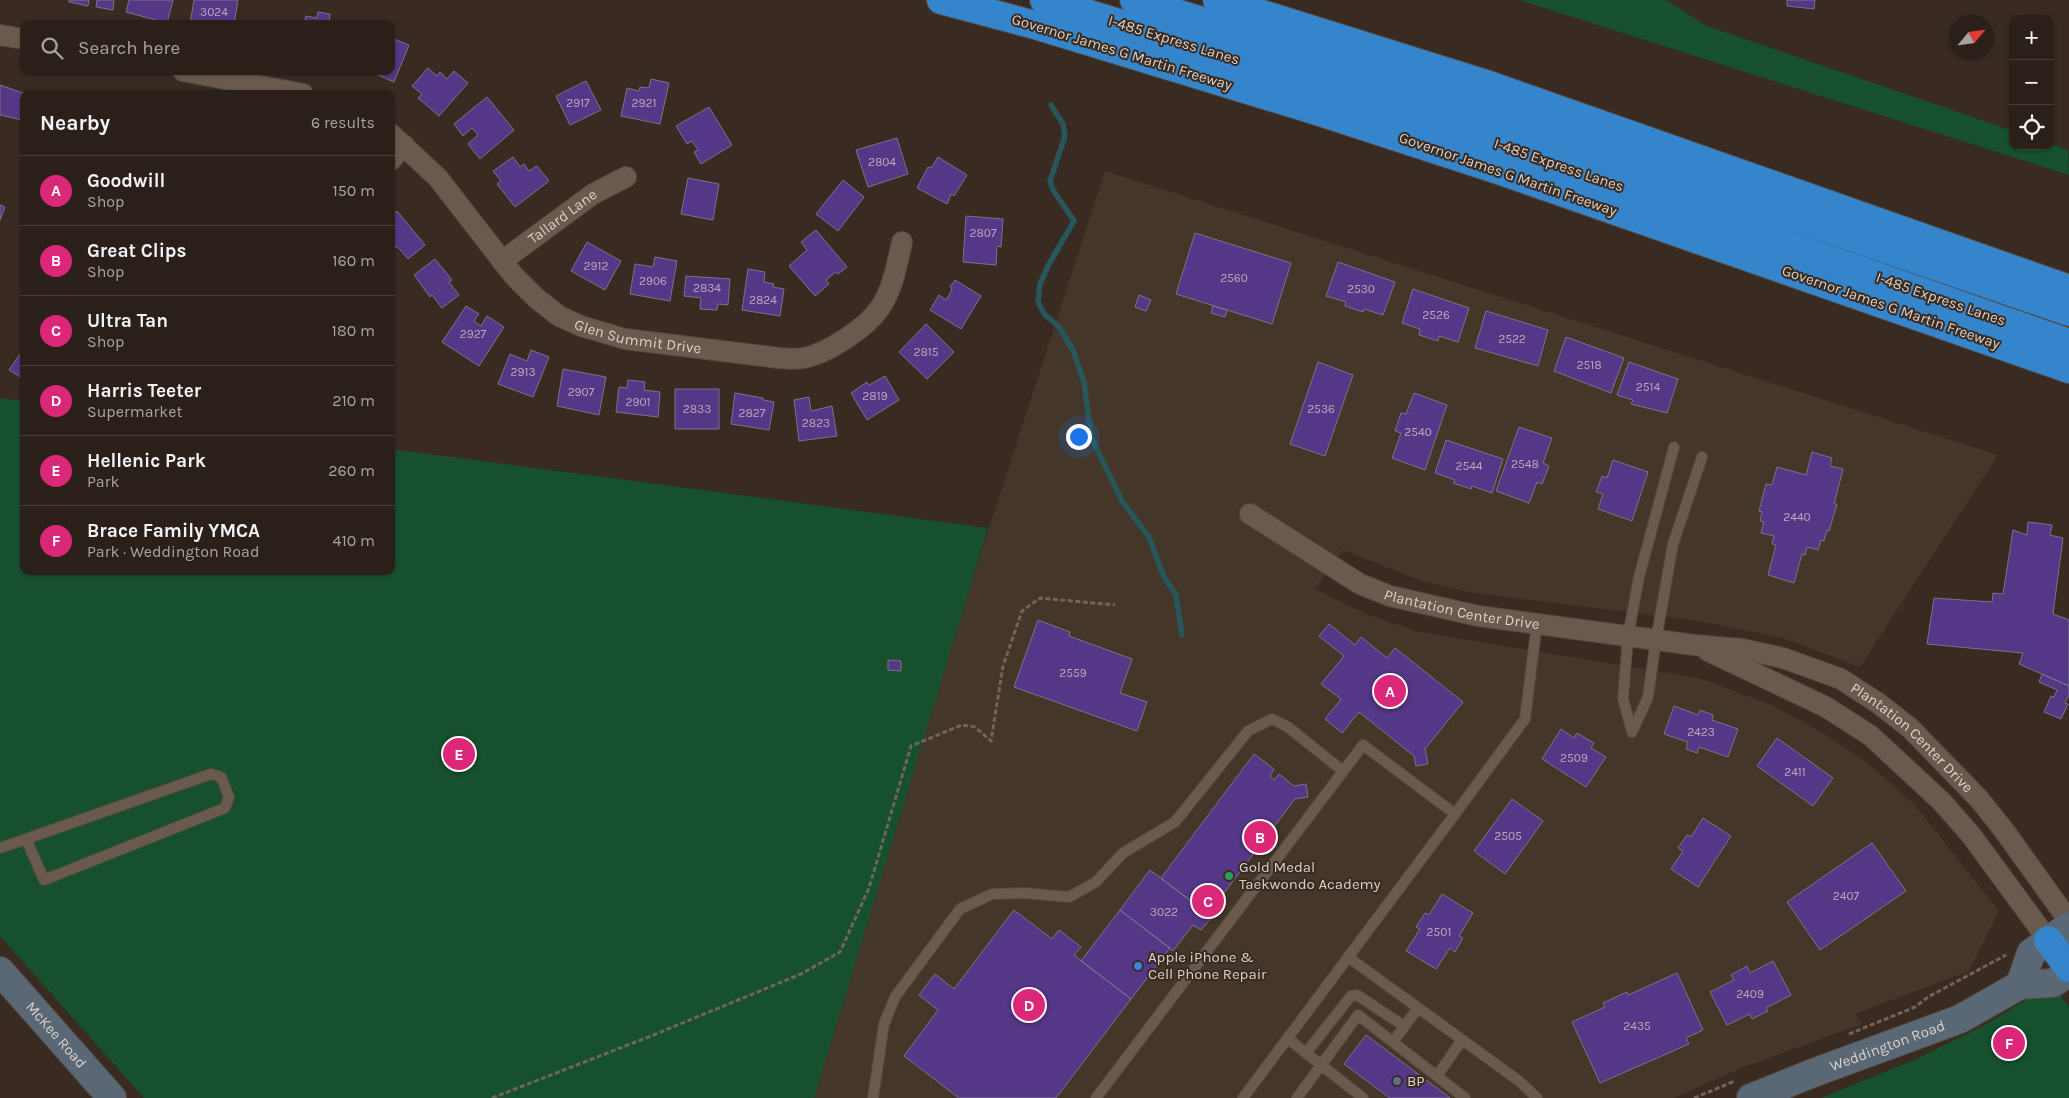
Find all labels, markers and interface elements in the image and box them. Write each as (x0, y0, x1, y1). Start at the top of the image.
house number: 3024 (200, 5, 228, 19)
street label: Governor James G Martin Freeway (1010, 10, 1234, 94)
street label: I-485 Express Lanes (1106, 11, 1242, 69)
north arrow (1949, 15, 1994, 60)
map controls (2009, 15, 2054, 150)
button: + (2009, 15, 2054, 60)
search box (20, 20, 395, 75)
icon: search (38, 34, 66, 62)
text: Search here (78, 37, 180, 59)
button: − (2009, 60, 2054, 105)
house number: 2917 (566, 96, 590, 110)
house number: 2921 (632, 96, 656, 110)
button: locate (2009, 105, 2054, 150)
text: Nearby (40, 111, 110, 135)
text: 6 results (311, 113, 375, 132)
street label: Governor James G Martin Freeway (1397, 128, 1619, 220)
street label: I-485 Express Lanes (1492, 134, 1626, 196)
house number: 2804 (868, 155, 896, 169)
text: Goodwill (87, 170, 165, 192)
text: A (51, 181, 61, 200)
text: 150 m (332, 181, 375, 200)
street label: Tallard Lane (524, 185, 600, 248)
text: Shop (87, 192, 124, 211)
house number: 2807 (969, 226, 997, 240)
text: Great Clips (87, 240, 186, 262)
text: B (51, 251, 61, 270)
text: 160 m (332, 251, 375, 270)
house number: 2912 (584, 259, 608, 273)
street label: Governor James G Martin Freeway (1780, 261, 2002, 353)
text: Shop (87, 262, 124, 281)
street label: I-485 Express Lanes (1874, 268, 2008, 330)
house number: 2560 (1220, 271, 1248, 285)
house number: 2906 (639, 274, 667, 288)
house number: 2834 (693, 281, 721, 295)
house number: 2530 (1347, 282, 1375, 296)
house number: 2824 (749, 293, 777, 307)
house number: 2526 (1422, 308, 1450, 322)
text: Ultra Tan (87, 310, 168, 332)
street label: Glen Summit Drive (571, 315, 702, 357)
text: C (51, 321, 61, 340)
text: 180 m (332, 321, 375, 340)
house number: 2927 (460, 327, 487, 341)
text: Shop (87, 332, 124, 351)
house number: 2522 (1498, 332, 1526, 346)
house number: 2815 (913, 345, 939, 359)
house number: 2518 (1576, 358, 1602, 372)
house number: 2913 (511, 365, 535, 379)
text: Harris Teeter (87, 380, 201, 402)
house number: 2514 (1636, 380, 1660, 394)
house number: 2907 (568, 385, 595, 399)
house number: 2819 (862, 389, 888, 403)
text: D (51, 391, 61, 410)
text: 210 m (332, 391, 375, 410)
house number: 2901 (625, 395, 651, 409)
text: Supermarket (87, 402, 183, 421)
house number: 2833 (683, 402, 711, 416)
house number: 2536 (1307, 402, 1335, 416)
house number: 2827 (739, 406, 766, 420)
house number: 2823 (802, 416, 830, 430)
your location (1066, 424, 1092, 450)
house number: 2540 (1404, 425, 1432, 439)
text: Hellenic Park (87, 450, 206, 472)
house number: 2548 (1511, 457, 1539, 471)
house number: 2544 (1455, 459, 1483, 473)
text: E (51, 461, 61, 480)
text: 260 m (328, 461, 375, 480)
text: Park (87, 472, 119, 491)
house number: 2440 (1783, 510, 1811, 524)
text: Brace Family YMCA (87, 520, 260, 542)
text: F (52, 531, 60, 550)
text: 410 m (333, 531, 375, 550)
text: Park · Weddington Road (87, 542, 259, 561)
street label: Plantation Center Drive (1381, 586, 1541, 633)
house number: 2559 (1059, 666, 1087, 680)
pin: A (1374, 672, 1406, 710)
street label: Plantation Center Drive (1847, 679, 1977, 796)
house number: 2423 (1687, 725, 1715, 739)
pin: E (443, 735, 475, 773)
house number: 2509 (1560, 751, 1588, 765)
house number: 2411 (1784, 765, 1806, 779)
pin: B (1244, 818, 1276, 856)
house number: 2505 (1494, 829, 1522, 843)
place label: Gold Medal Taekwondo Academy (1239, 858, 1381, 893)
marker: Gold Medal Taekwondo Academy (1223, 870, 1235, 882)
pin: C (1192, 882, 1224, 920)
house number: 2407 (1833, 889, 1860, 903)
house number: 3022 (1150, 905, 1178, 919)
house number: 2501 (1427, 925, 1451, 939)
place label: Apple iPhone & Cell Phone Repair (1148, 948, 1267, 983)
marker: Apple iPhone & Cell Phone Repair (1132, 960, 1144, 972)
pin: D (1013, 986, 1045, 1024)
house number: 2409 (1736, 987, 1764, 1001)
street label: McKee Road (22, 998, 90, 1072)
street label: Weddington Road (1827, 1016, 1947, 1075)
house number: 2435 (1623, 1019, 1651, 1033)
pin: F (1993, 1024, 2025, 1062)
place label: BP (1407, 1072, 1425, 1090)
marker: BP (1391, 1075, 1403, 1087)

